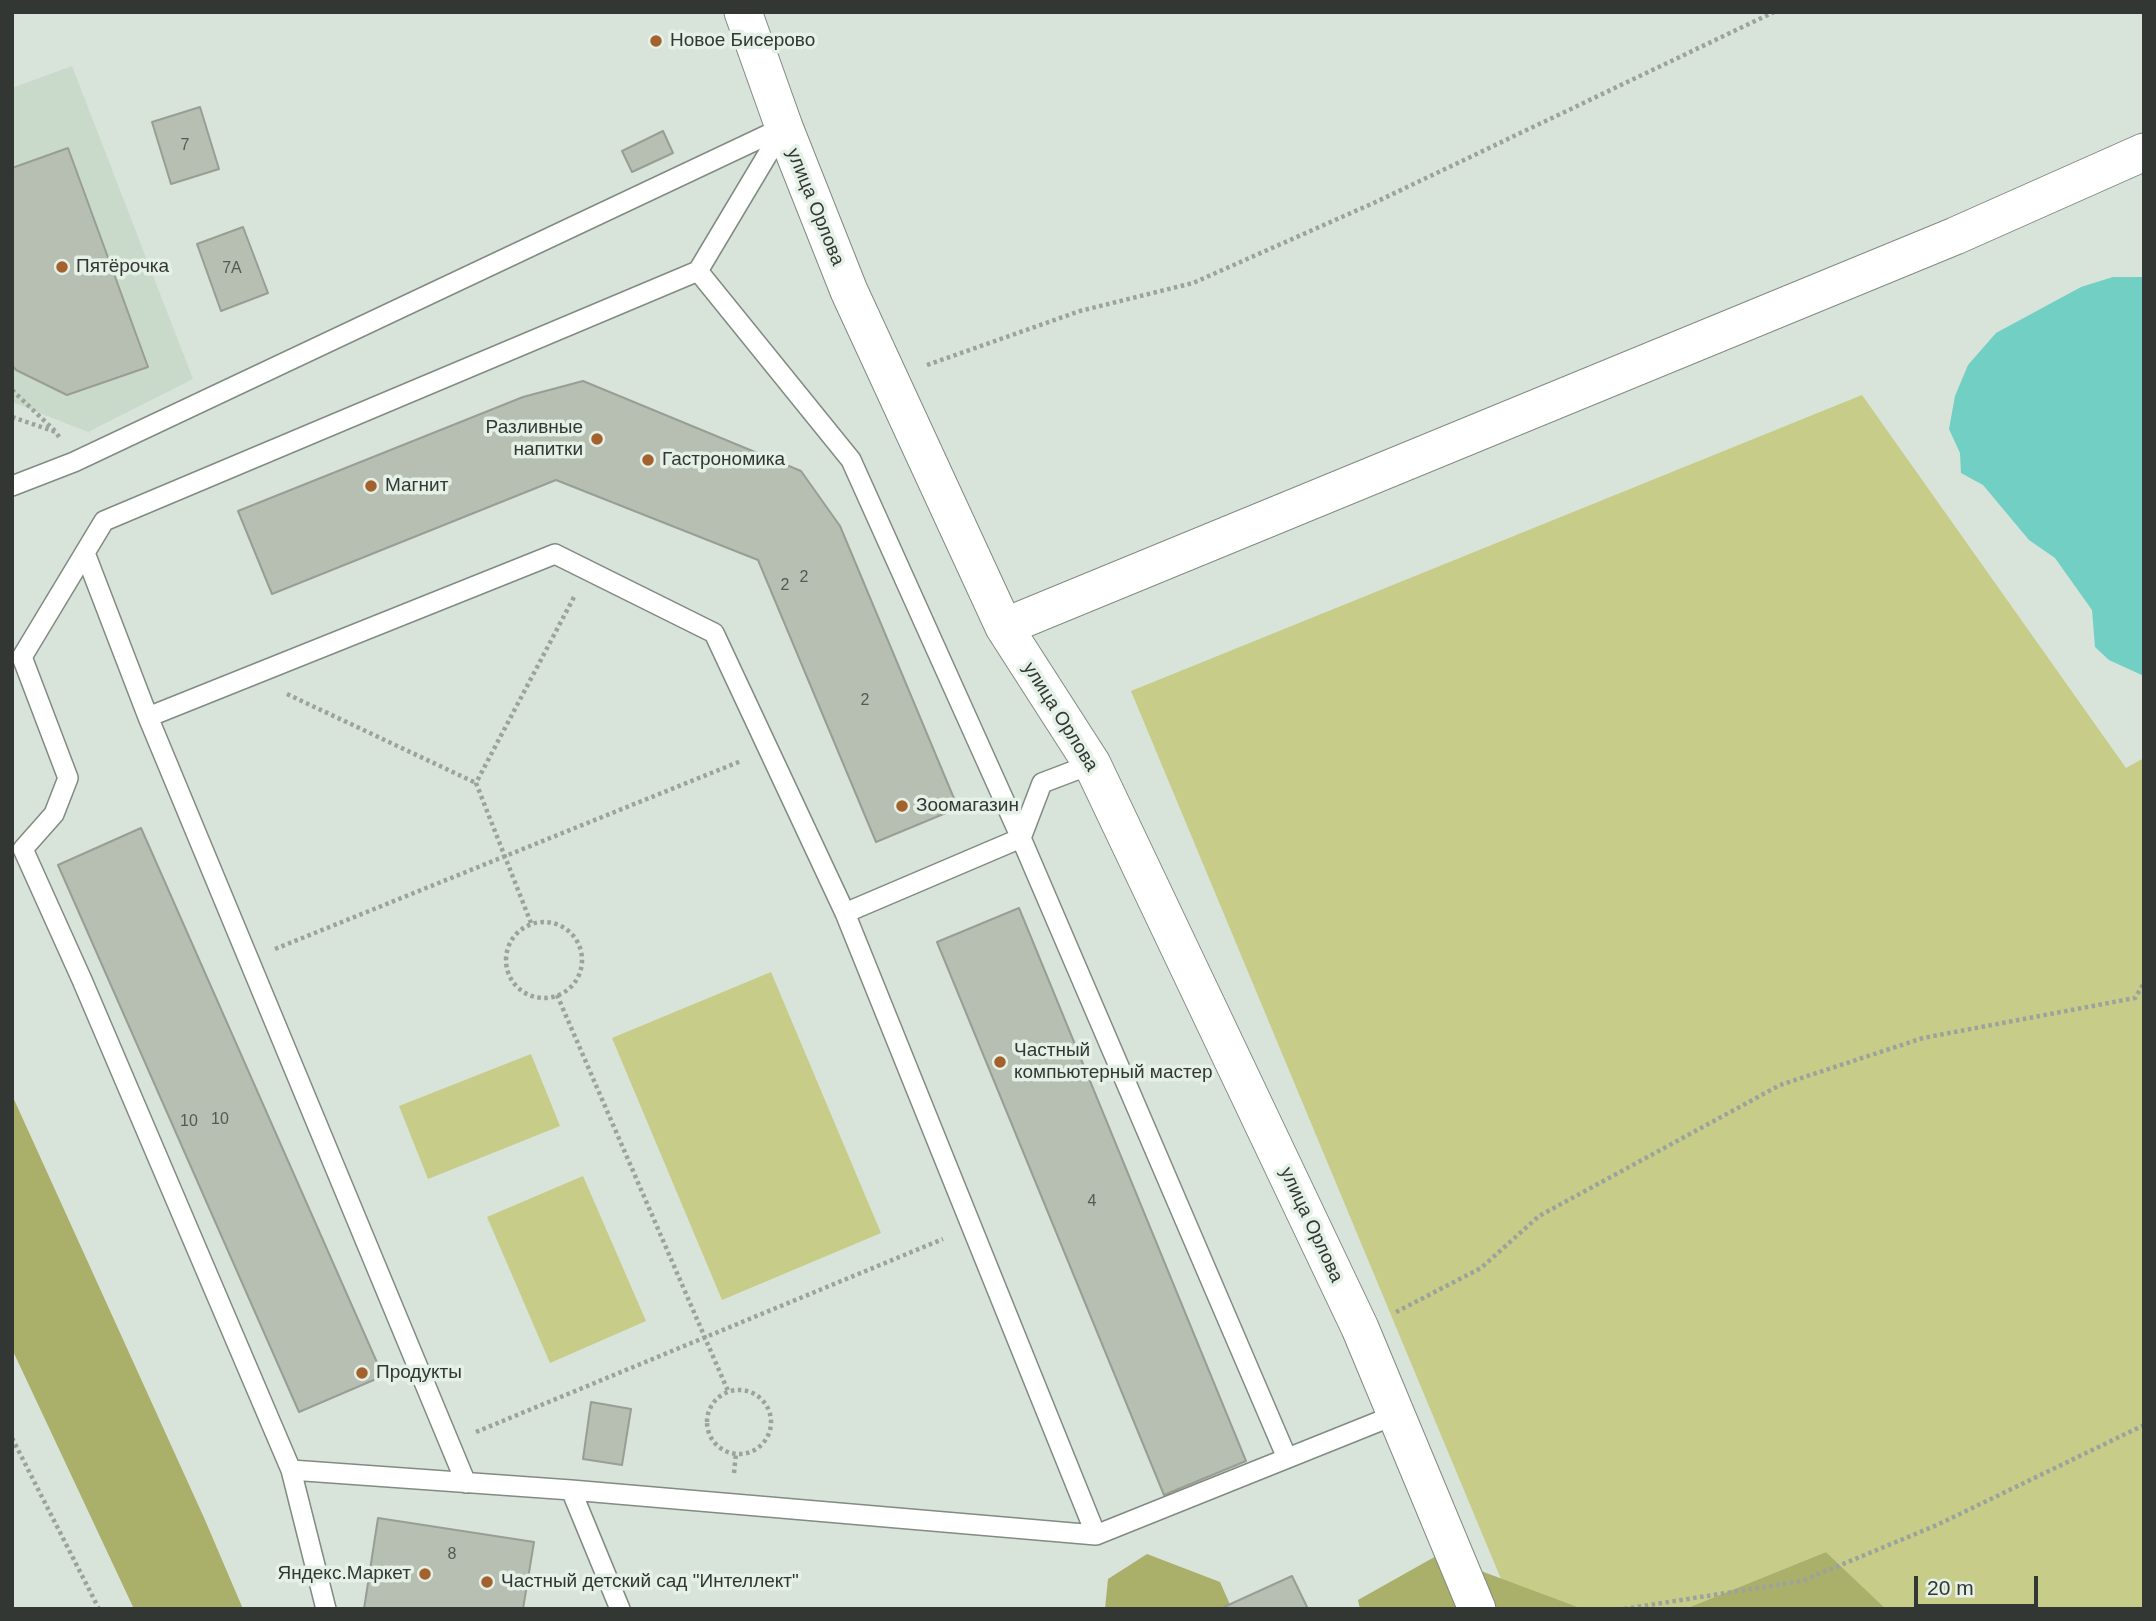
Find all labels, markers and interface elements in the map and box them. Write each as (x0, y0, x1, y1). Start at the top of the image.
place label: Новое Бисерово (670, 30, 815, 52)
marker: Новое Бисерово (648, 33, 664, 49)
house number: 7 (181, 136, 189, 156)
street label: улица Орлова (781, 145, 849, 269)
place label: Пятёрочка (76, 256, 169, 278)
marker: Пятёрочка (54, 259, 70, 275)
house number: 7А (222, 259, 242, 279)
place label: Разливные напитки (486, 417, 583, 461)
marker: Разливные напитки (589, 431, 605, 447)
place label: Гастрономика (662, 449, 785, 471)
marker: Гастрономика (640, 452, 656, 468)
place label: Магнит (385, 475, 448, 497)
marker: Магнит (363, 478, 379, 494)
house number: 2 (800, 568, 808, 588)
house number: 2 (781, 576, 789, 596)
street label: улица Орлова (1017, 658, 1103, 776)
house number: 2 (861, 691, 869, 711)
place label: Зоомагазин (916, 795, 1019, 817)
marker: Зоомагазин (894, 798, 910, 814)
place label: Частный компьютерный мастер (1014, 1040, 1213, 1084)
marker: Частный компьютерный мастер (992, 1054, 1008, 1070)
house number: 10 (211, 1110, 229, 1130)
house number: 10 (180, 1112, 198, 1132)
street label: улица Орлова (1274, 1164, 1348, 1286)
house number: 4 (1088, 1192, 1096, 1212)
place label: Продукты (376, 1362, 462, 1384)
marker: Продукты (354, 1365, 370, 1381)
house number: 8 (448, 1545, 456, 1565)
scale bar (1918, 1562, 2042, 1606)
place label: Яндекс.Маркет (277, 1563, 411, 1585)
marker: Яндекс.Маркет (417, 1566, 433, 1582)
place label: Частный детский сад "Интеллект" (501, 1571, 799, 1593)
marker: Частный детский сад "Интеллект" (479, 1574, 495, 1590)
text: 20 m (1927, 1576, 1974, 1599)

